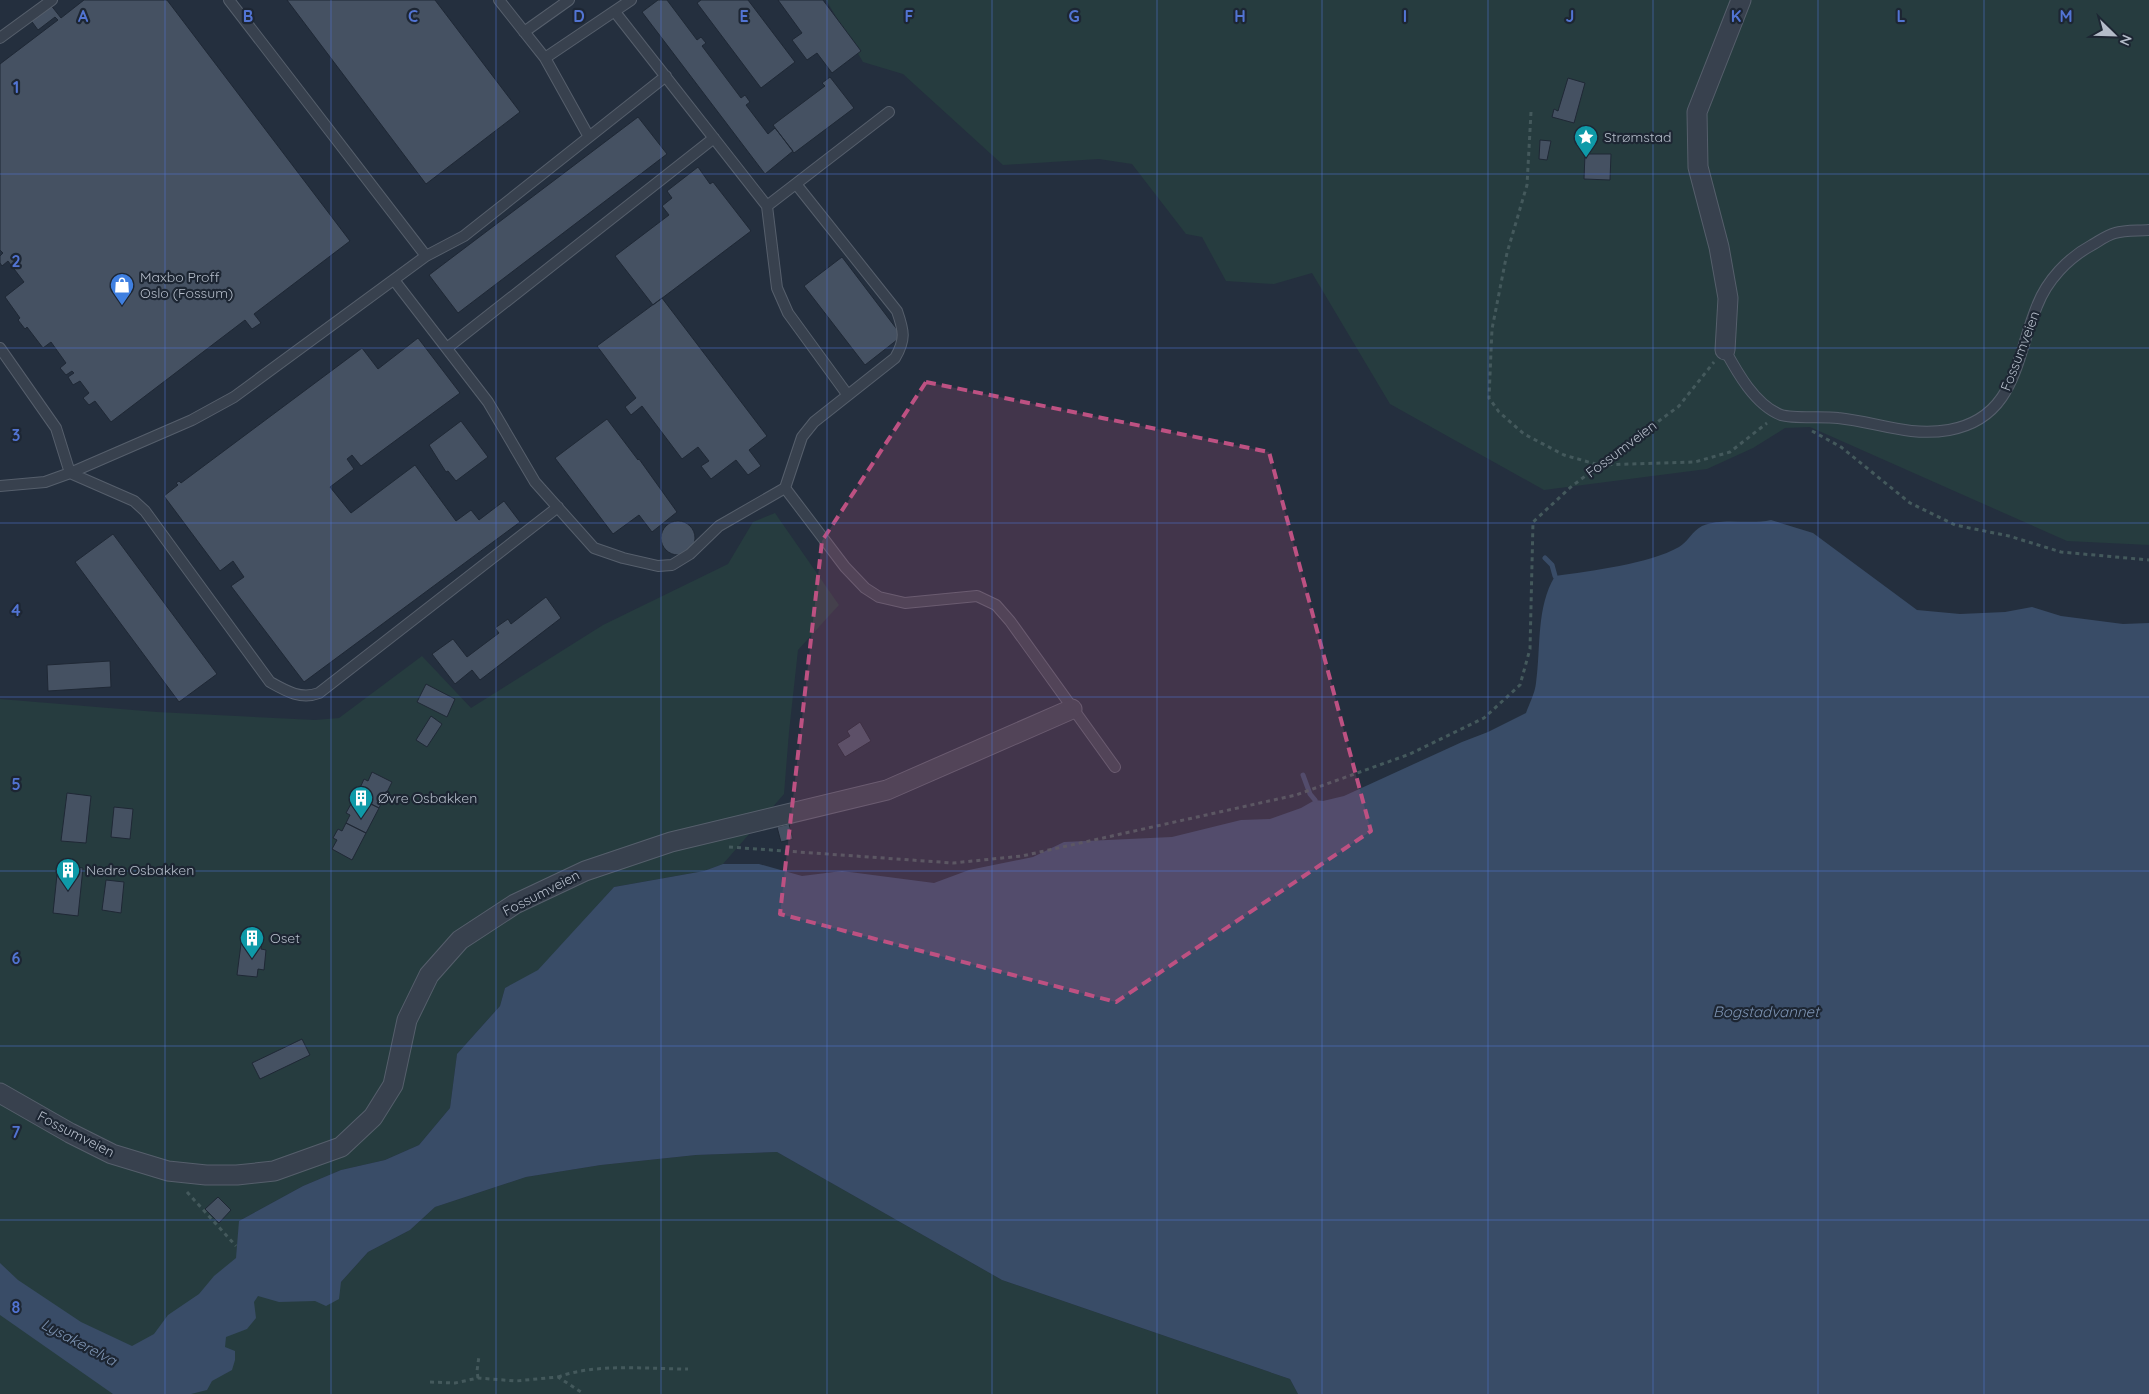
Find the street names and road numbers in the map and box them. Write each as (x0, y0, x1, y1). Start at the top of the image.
street label: Fossumveien (1997, 308, 2043, 394)
street label: Fossumveien (1582, 416, 1660, 482)
street label: Fossumveien (499, 866, 583, 920)
street label: Fossumveien (34, 1107, 118, 1161)

